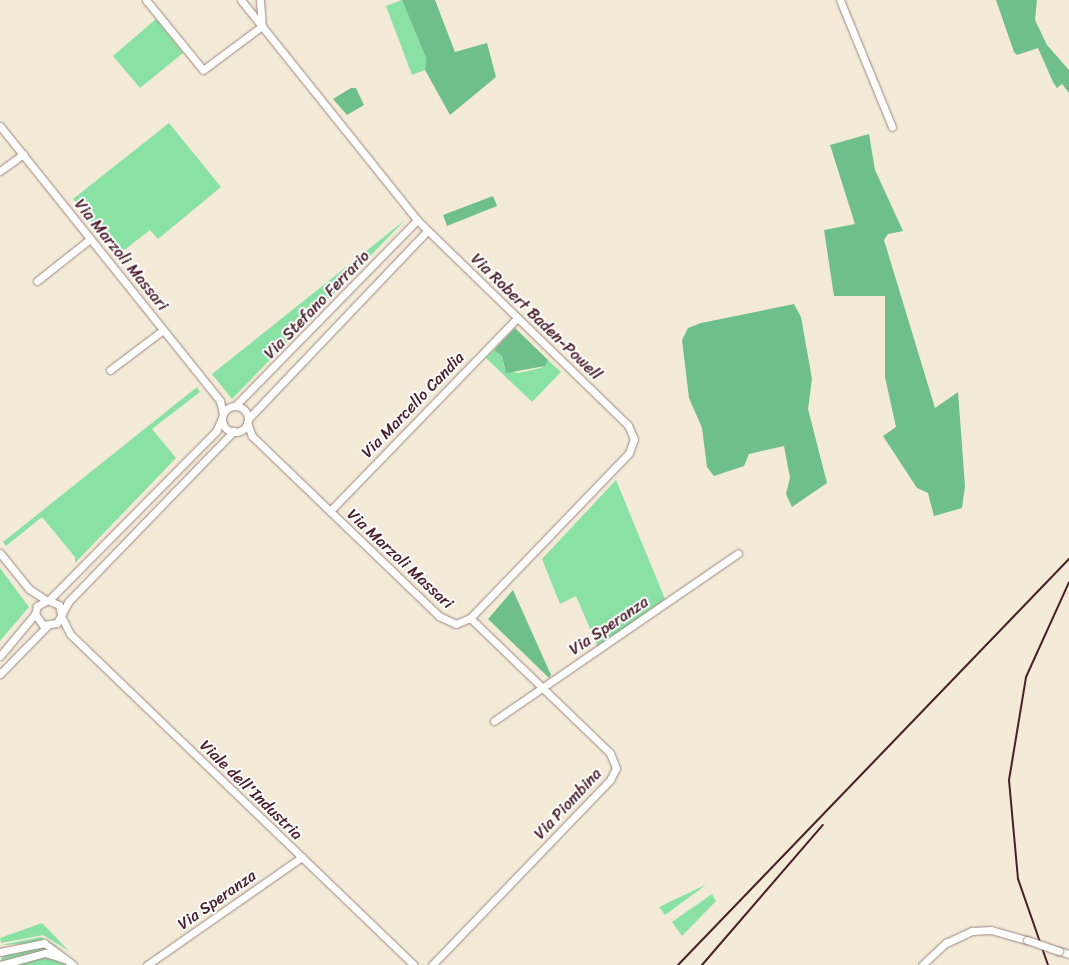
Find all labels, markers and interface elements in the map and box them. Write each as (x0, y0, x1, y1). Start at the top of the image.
street label: Via Marzoli Massari (70, 196, 172, 314)
street label: Via Stefano Ferrario (260, 246, 374, 364)
street label: Via Robert Baden-Powell (467, 249, 605, 385)
street label: Via Marcello Candia (358, 348, 468, 462)
street label: Via Marzoli Massari (343, 505, 457, 613)
street label: Via Speranza (566, 592, 652, 660)
street label: Viale dell'Industria (196, 736, 306, 844)
street label: Via Piombina (530, 764, 606, 844)
street label: Via Speranza (174, 866, 260, 934)

